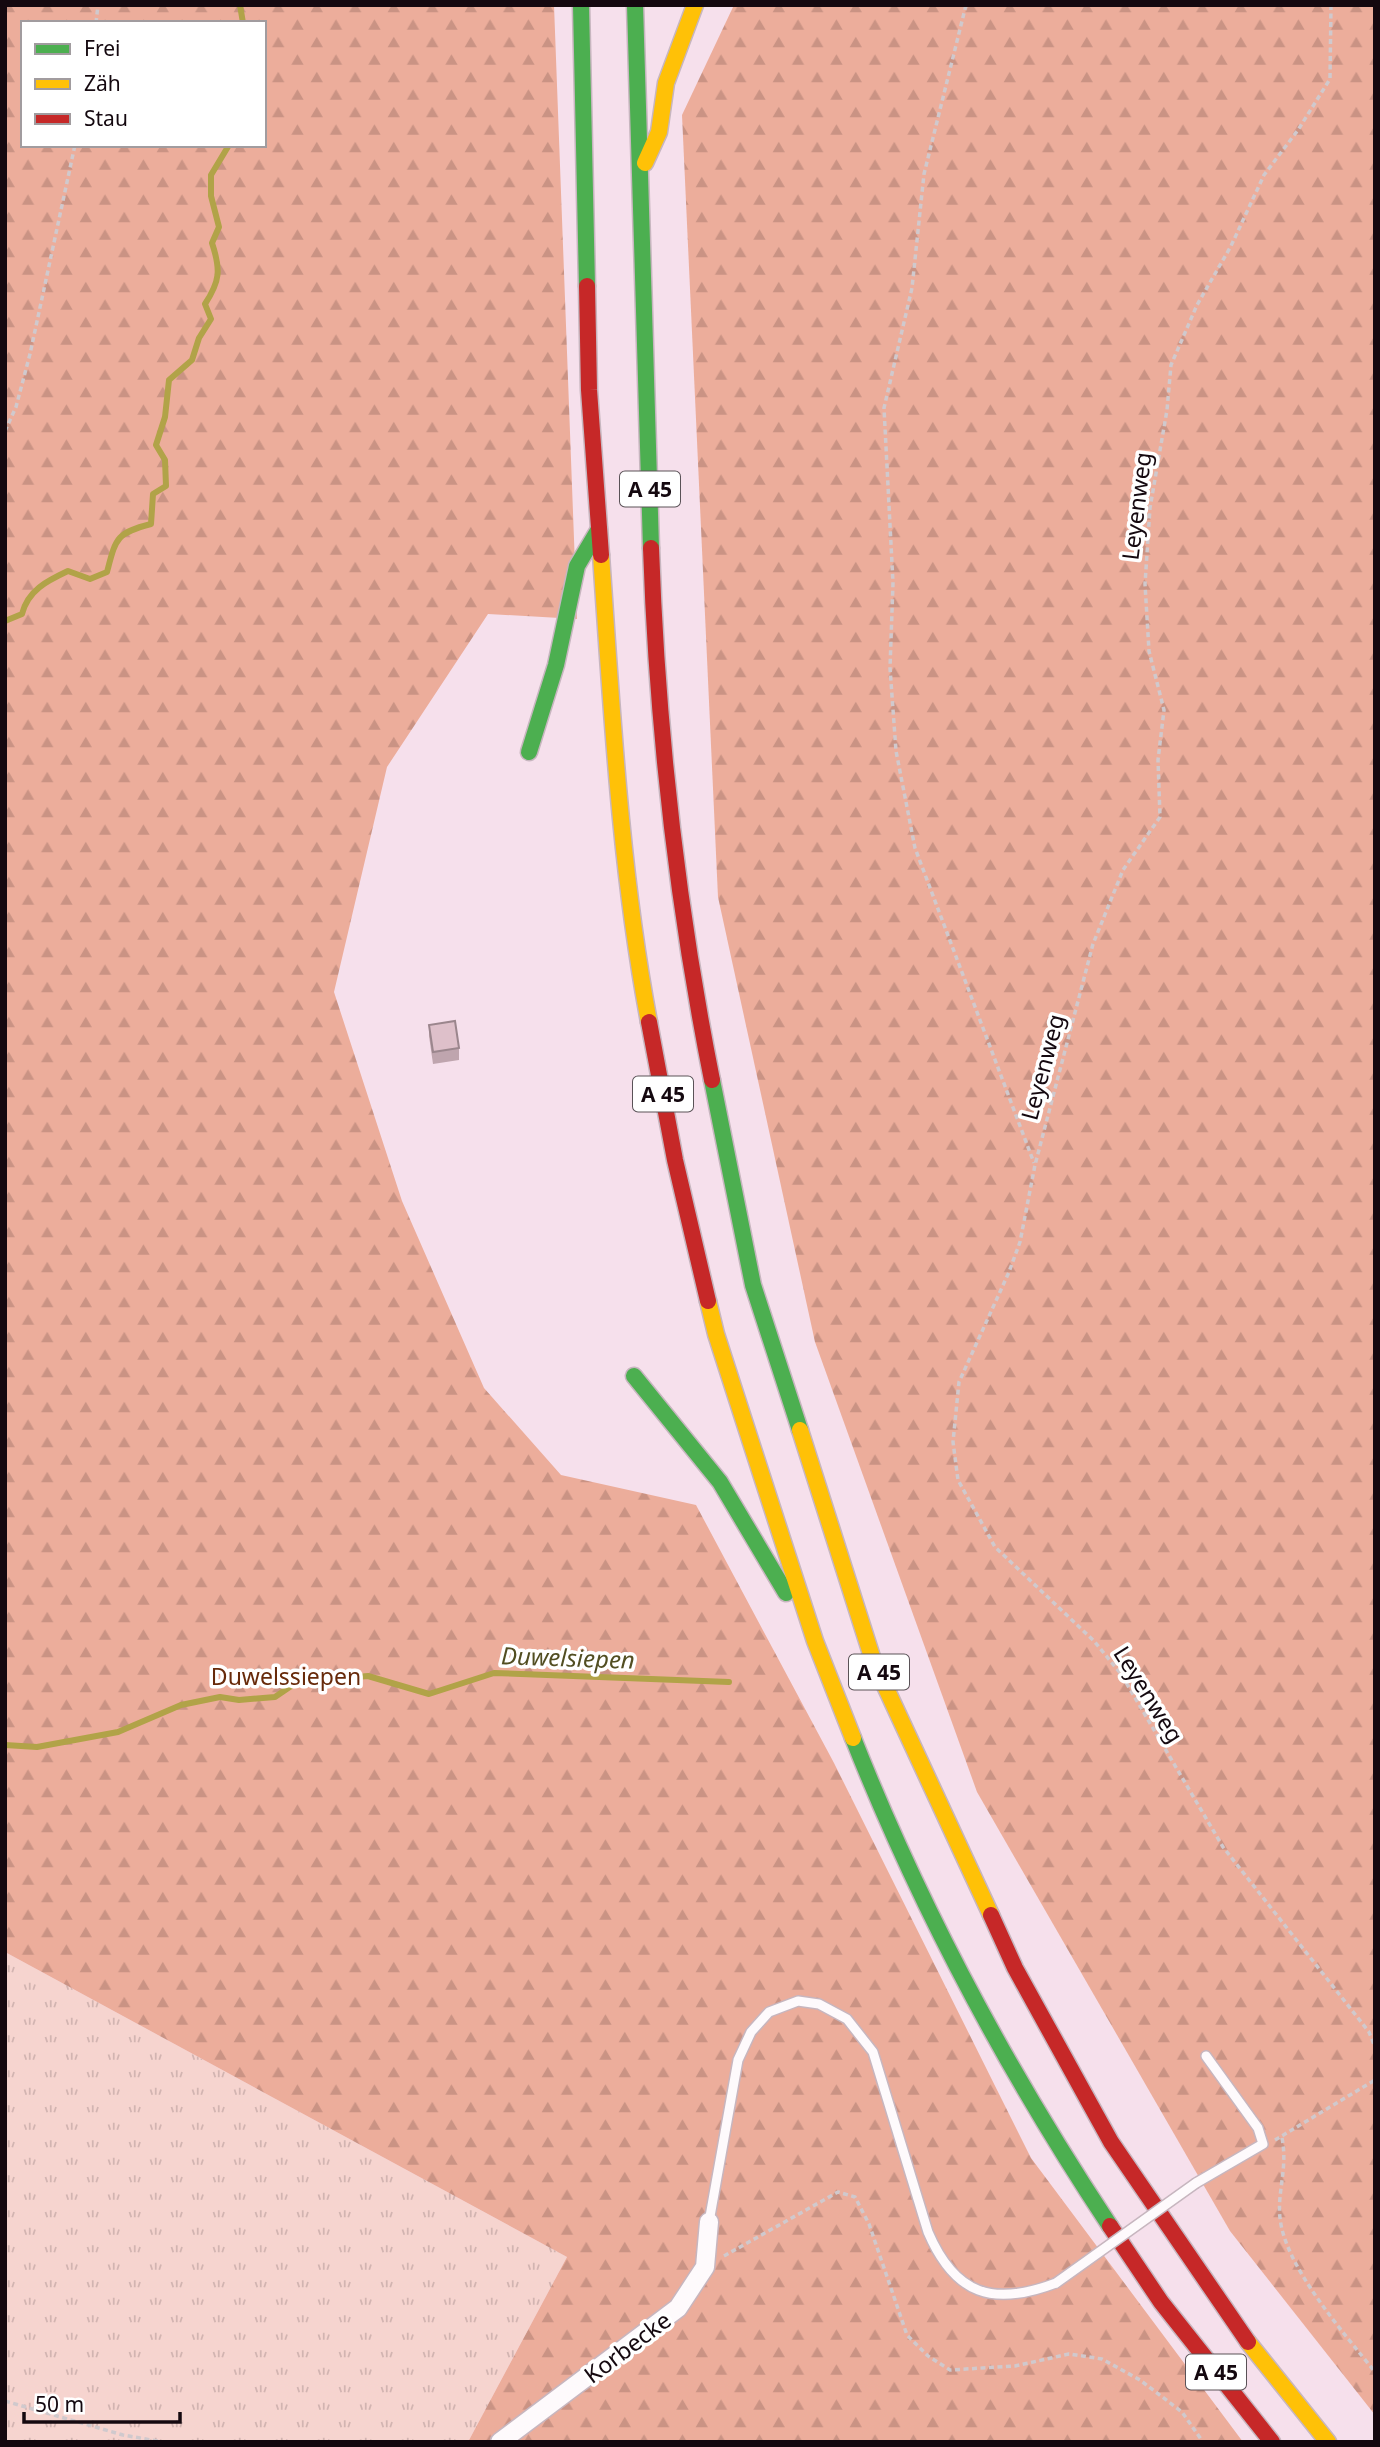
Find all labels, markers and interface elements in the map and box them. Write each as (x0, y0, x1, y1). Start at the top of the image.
legend (21, 21, 266, 147)
text: Frei (84, 34, 120, 62)
text: Zäh (84, 69, 121, 97)
text: Stau (84, 104, 128, 132)
street label: Leyenweg (1113, 450, 1159, 562)
road number: A 45 (620, 472, 680, 506)
street label: Leyenweg (1012, 1010, 1072, 1124)
road number: A 45 (633, 1076, 693, 1112)
water label: Duwelsiepen (501, 1638, 635, 1676)
street label: Leyenweg (1107, 1639, 1191, 1749)
road number: A 45 (849, 1654, 909, 1690)
park label: Duwelssiepen (211, 1660, 361, 1692)
street label: Korbecke (577, 2304, 677, 2390)
road number: A 45 (1186, 2354, 1246, 2390)
scale bar (24, 2380, 180, 2424)
text: 50 m (35, 2390, 84, 2418)

